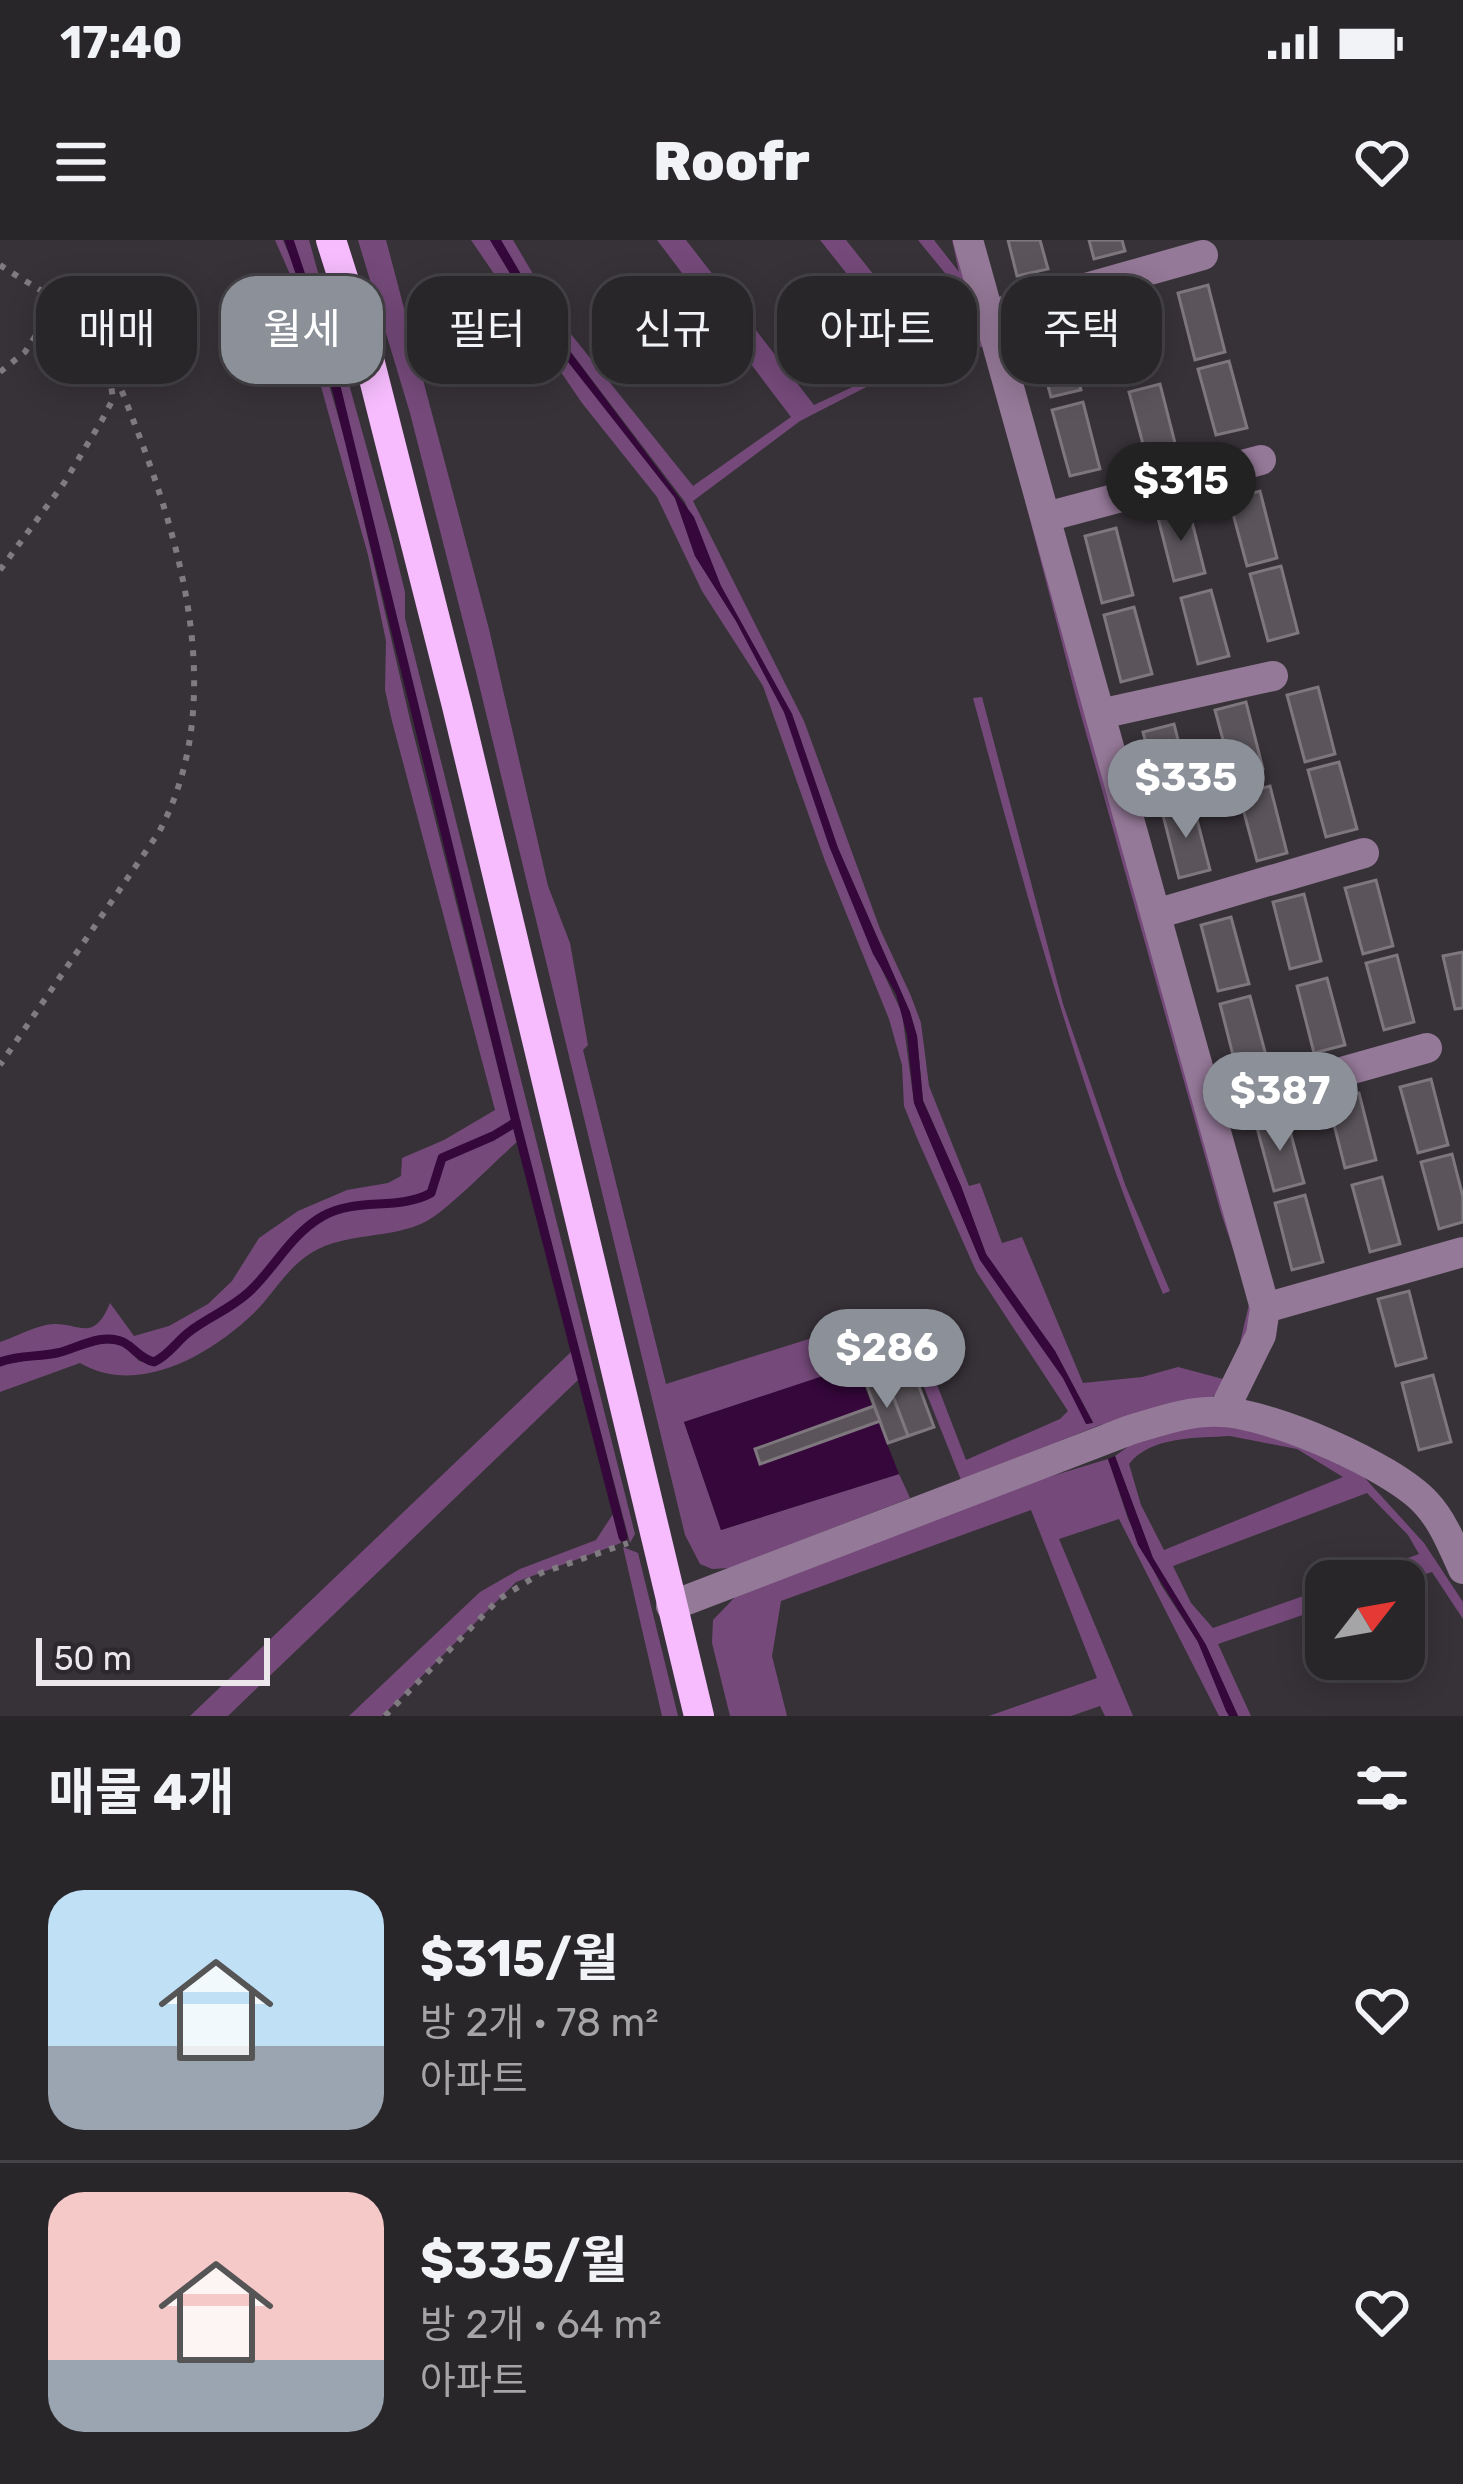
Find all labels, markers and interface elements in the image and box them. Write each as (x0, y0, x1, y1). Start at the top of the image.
text: 17:40 (60, 16, 183, 69)
icon: menu (48, 129, 114, 195)
icon: heart (1349, 129, 1415, 195)
text: Roofr (653, 130, 810, 194)
chip: 매매 (36, 276, 197, 384)
chip: 월세 (221, 276, 383, 384)
chip: 필터 (407, 276, 568, 384)
chip: 신규 (592, 276, 753, 384)
chip: 아파트 (777, 276, 977, 384)
chip: 주택 (1001, 276, 1162, 384)
pin: $315 (1110, 442, 1252, 544)
text: $315 (1133, 458, 1229, 504)
pin: $335 (1115, 739, 1257, 841)
text: $335 (1135, 755, 1237, 801)
pin: $387 (1209, 1052, 1351, 1154)
text: $387 (1230, 1068, 1330, 1114)
pin: $286 (816, 1309, 958, 1411)
text: $286 (835, 1325, 939, 1371)
north arrow (1305, 1560, 1425, 1680)
map controls (1305, 1560, 1425, 1680)
scale bar (36, 1632, 270, 1685)
text: 50 m (54, 1639, 132, 1678)
icon: filters (1349, 1755, 1415, 1821)
text: 매물 4개 (48, 1762, 234, 1823)
text: $315/월 (420, 1928, 619, 1989)
icon: home (144, 1938, 288, 2082)
icon: heart (1349, 1977, 1415, 2043)
text: 방 2개 · 78 m² (420, 2000, 659, 2046)
text: 아파트 (420, 2056, 528, 2102)
text: $335/월 (420, 2230, 628, 2291)
icon: home (144, 2240, 288, 2384)
icon: heart (1349, 2279, 1415, 2345)
text: 방 2개 · 64 m² (420, 2302, 661, 2348)
text: 아파트 (420, 2358, 528, 2404)

